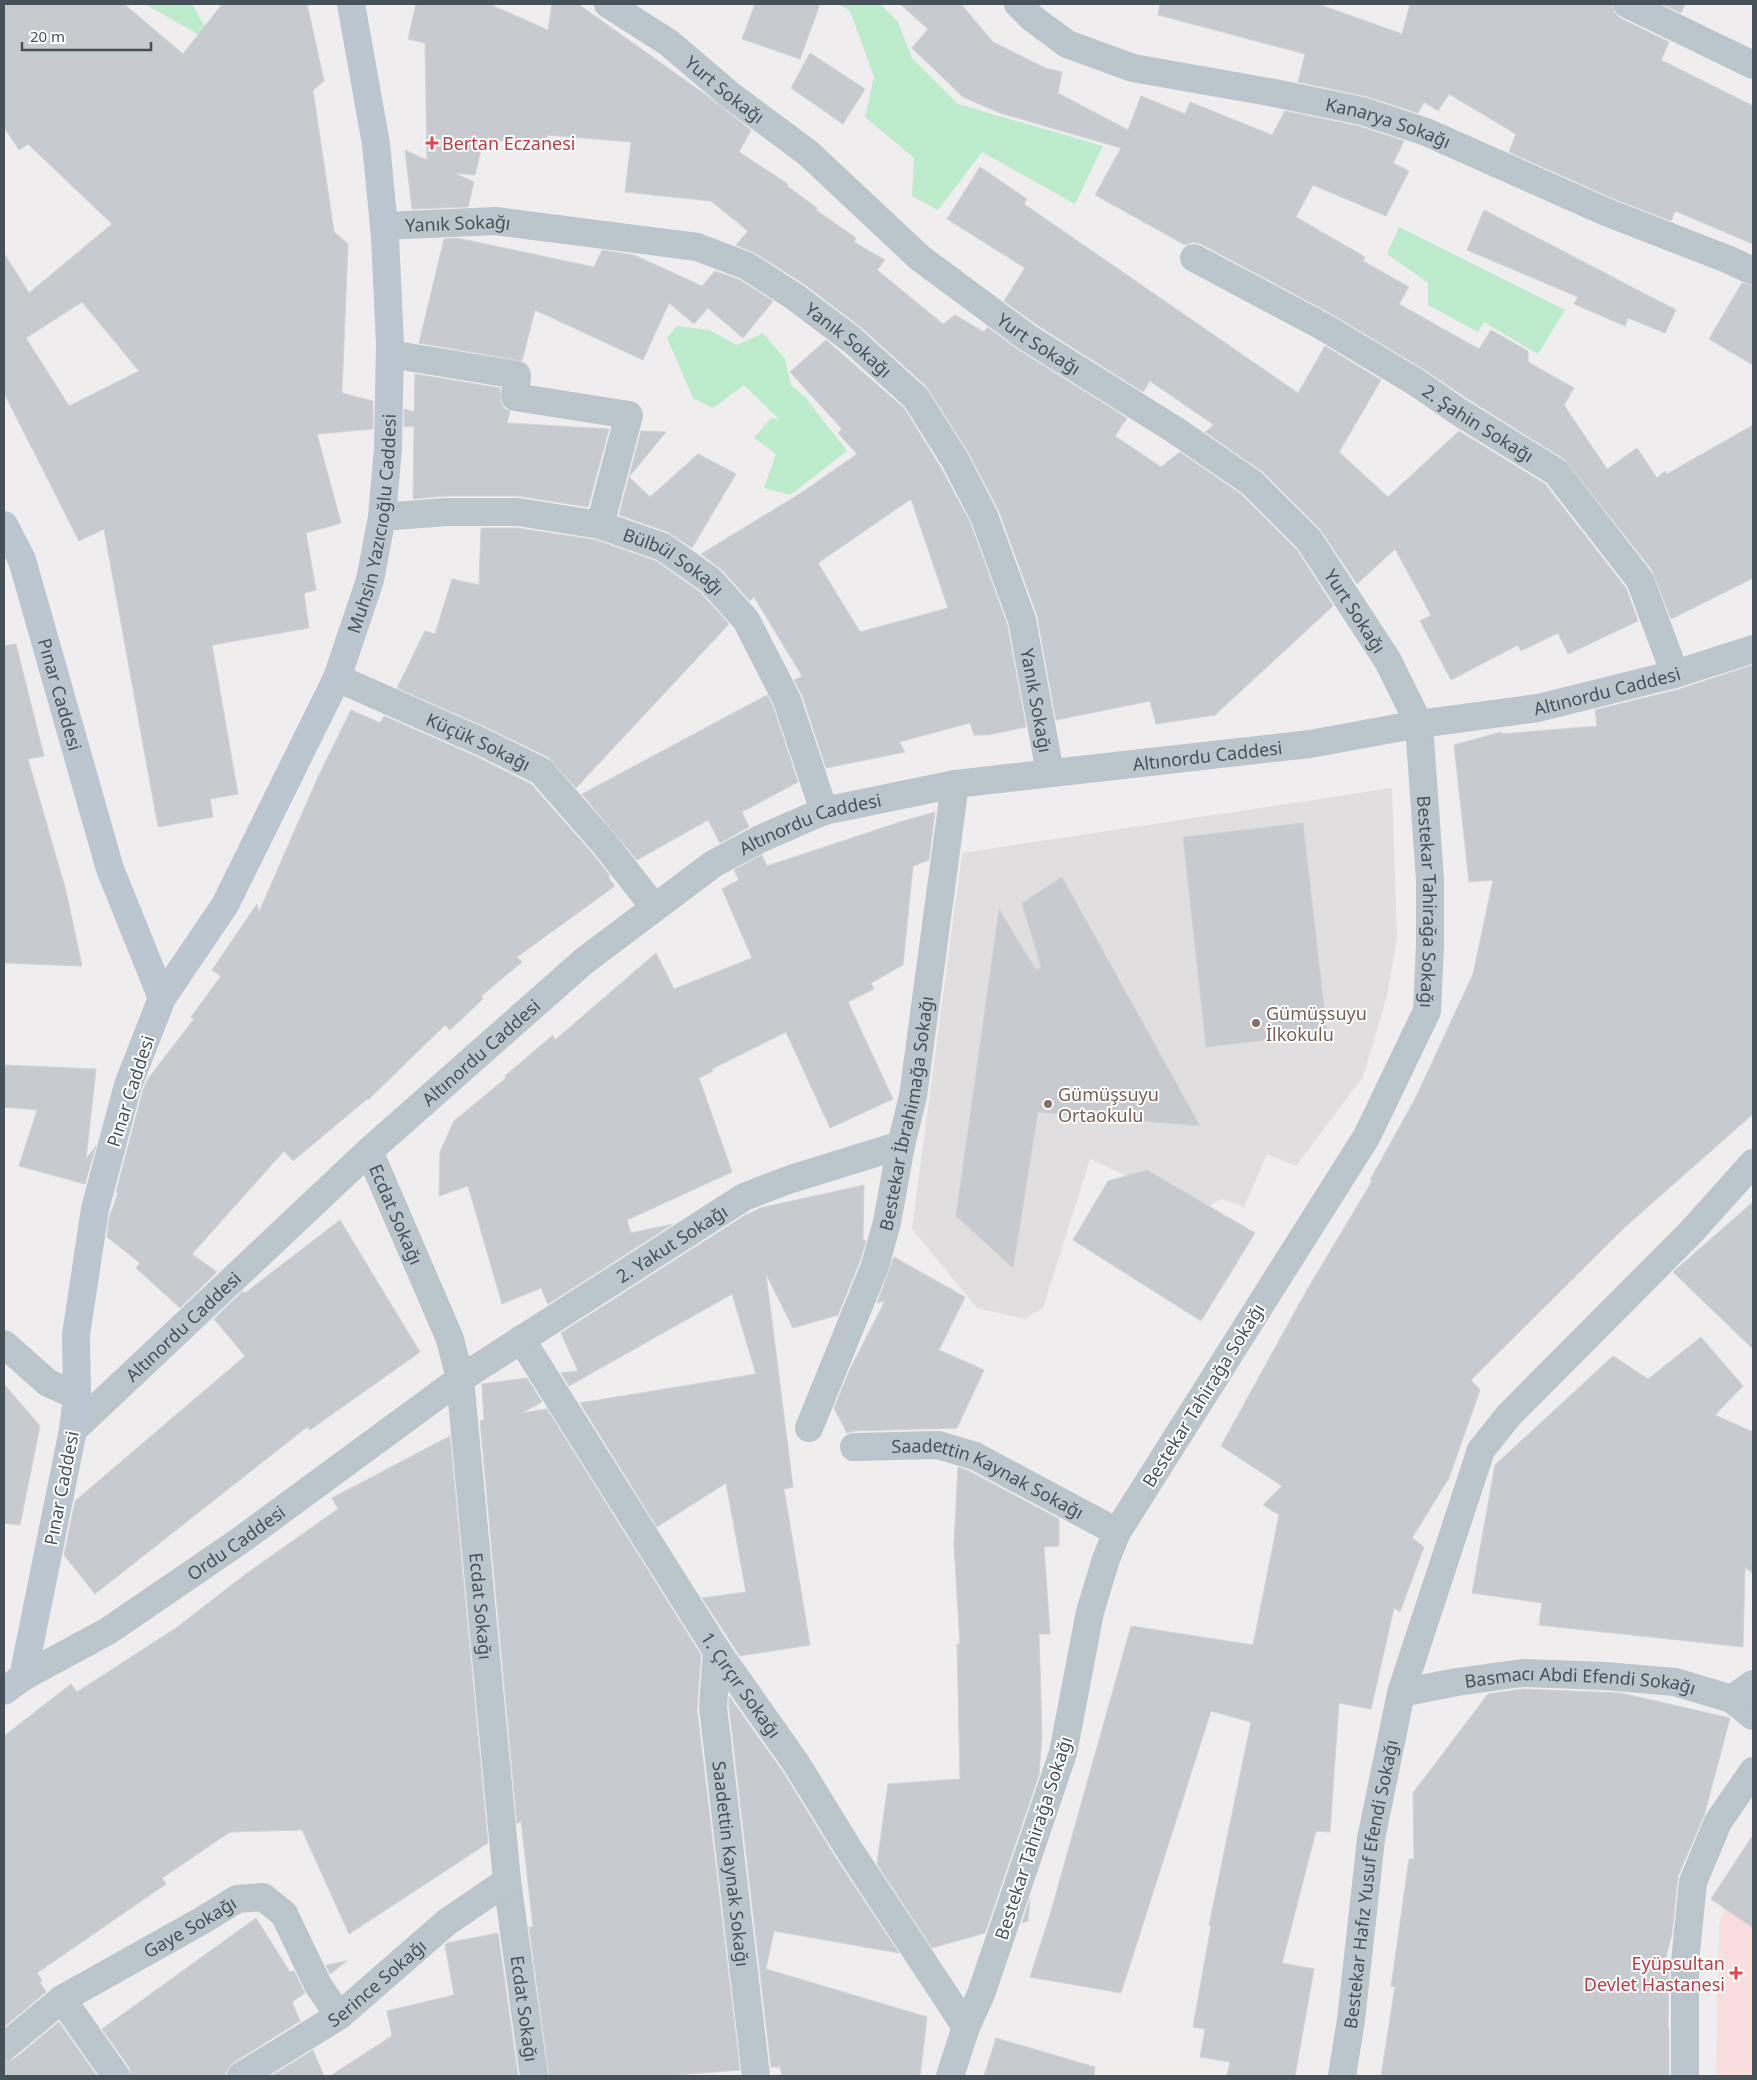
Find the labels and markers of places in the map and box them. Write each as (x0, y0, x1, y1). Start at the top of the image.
place label: Bertan Eczanesi (442, 131, 575, 155)
marker: Bertan Eczanesi (426, 137, 438, 149)
place label: Gümüşsuyu İlkokulu (1266, 1001, 1367, 1046)
marker: Gümüşsuyu İlkokulu (1250, 1017, 1262, 1029)
place label: Gümüşsuyu Ortaokulu (1058, 1082, 1159, 1127)
marker: Gümüşsuyu Ortaokulu (1042, 1098, 1054, 1110)
place label: Eyüpsultan Devlet Hastanesi (1584, 1951, 1725, 1996)
marker: Eyüpsultan Devlet Hastanesi (1729, 1966, 1743, 1980)

